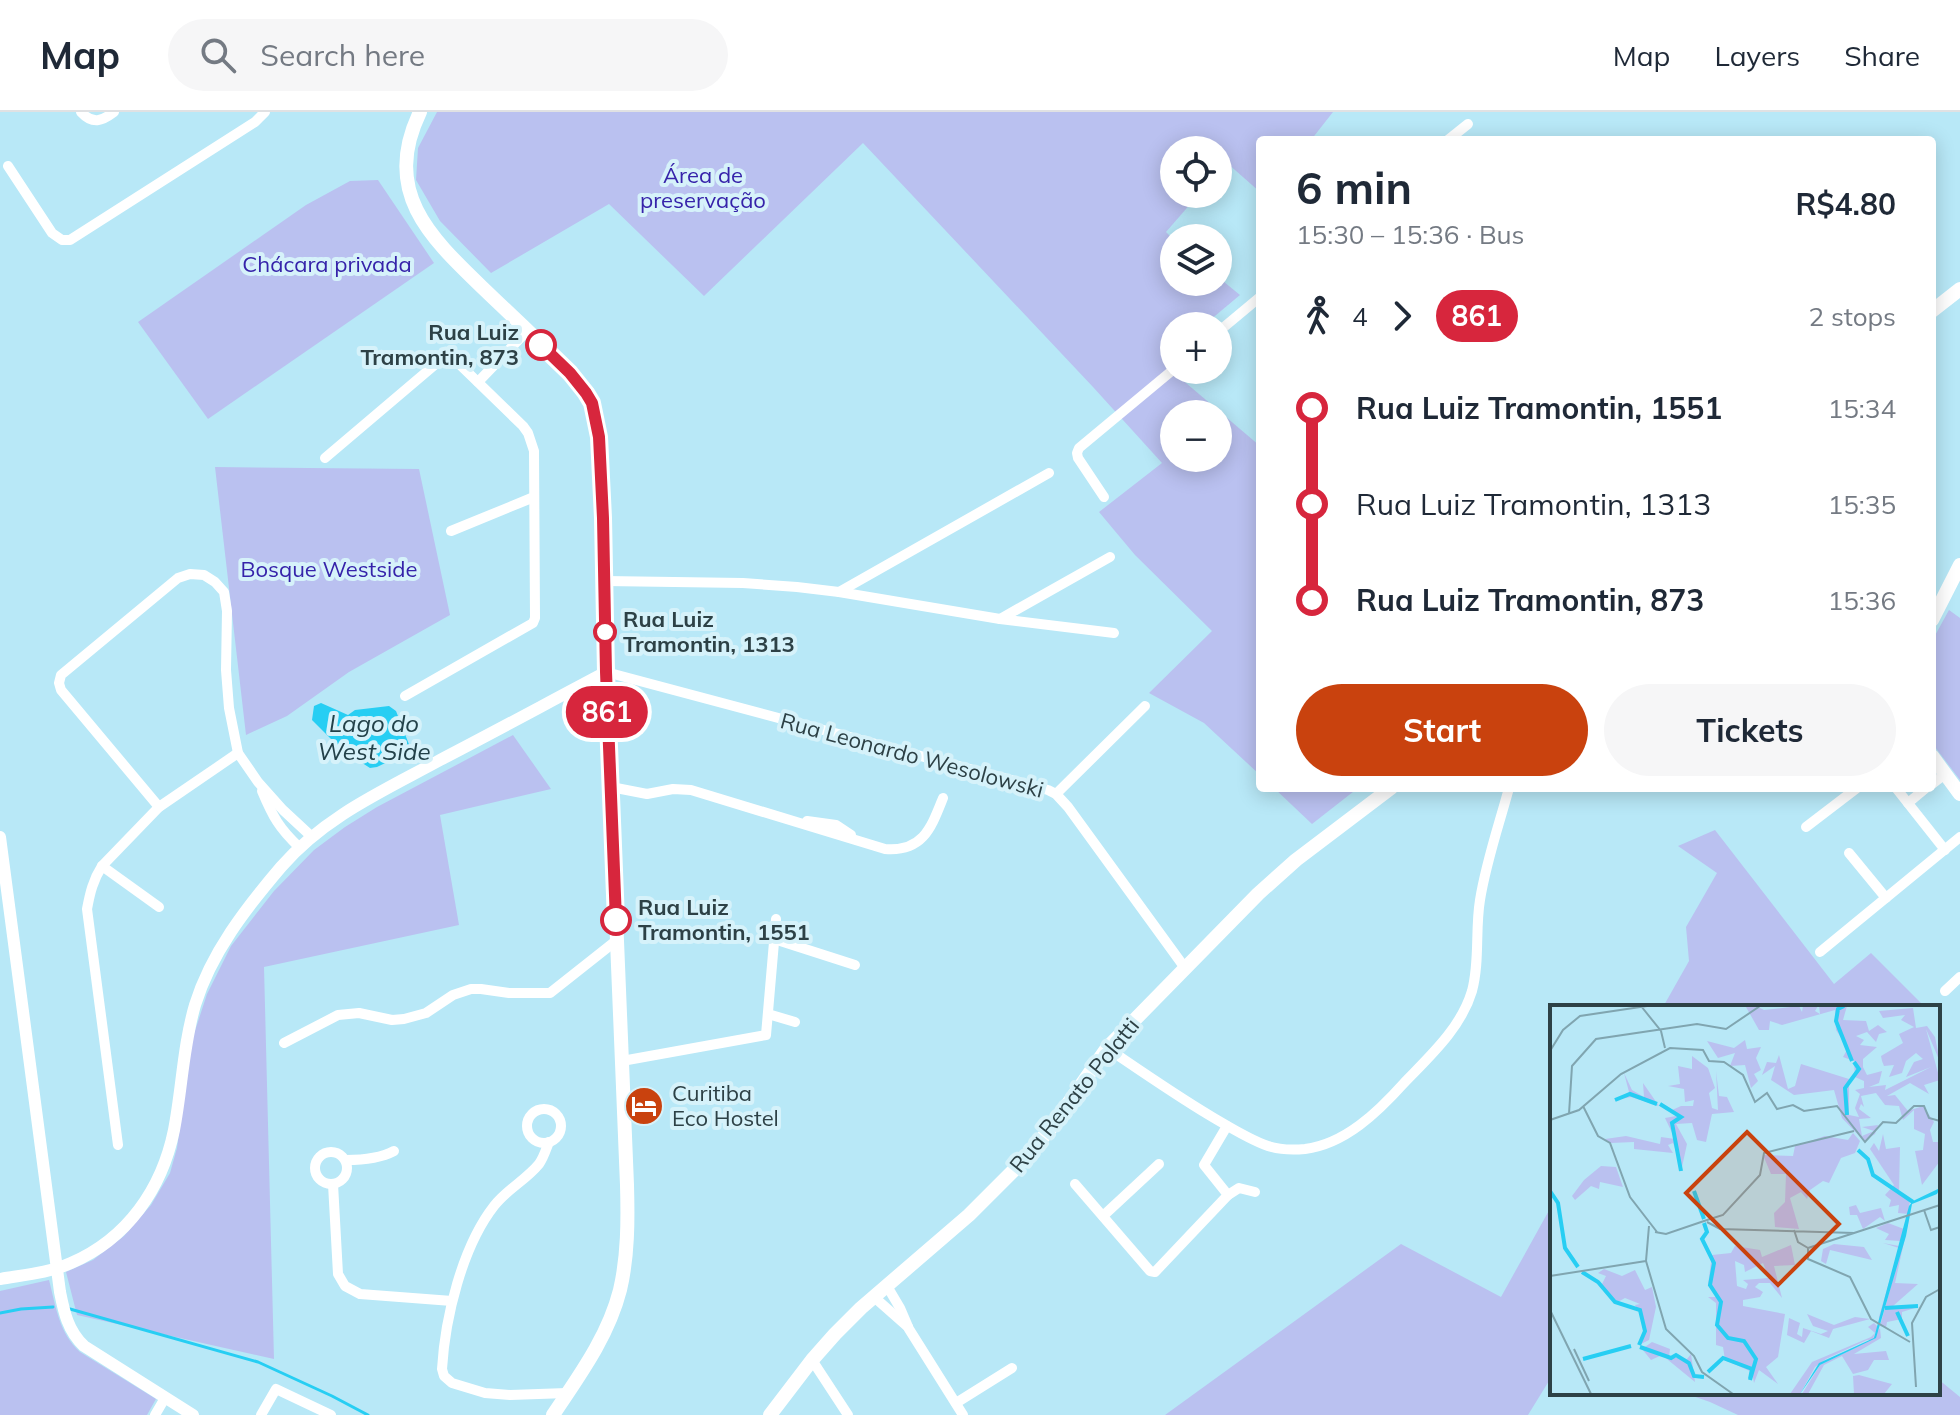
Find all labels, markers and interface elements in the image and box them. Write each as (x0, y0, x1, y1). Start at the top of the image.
search box (168, 19, 728, 91)
text: Map (40, 31, 120, 79)
icon: search (196, 33, 240, 77)
text: Search here (260, 36, 425, 74)
text: Map (1613, 38, 1670, 73)
text: Layers (1714, 38, 1800, 73)
text: Share (1844, 38, 1920, 73)
map controls (1160, 136, 1232, 472)
button: locate (1160, 136, 1232, 208)
text: 6 min (1296, 160, 1412, 215)
park label: Área de preservação (640, 161, 766, 214)
text: R$4.80 (1796, 185, 1896, 223)
text: 15:30 – 15:36 · Bus (1296, 218, 1525, 251)
button: layers (1160, 224, 1232, 296)
park label: Chácara privada (242, 250, 412, 278)
icon: walk (1296, 294, 1340, 338)
icon: forward (1380, 294, 1424, 338)
text: 861 (1452, 298, 1502, 333)
text: 4 (1352, 300, 1368, 333)
text: 2 stops (1809, 300, 1896, 333)
button: + (1160, 312, 1232, 384)
place label: Rua Luiz Tramontin, 873 (360, 318, 519, 371)
marker: Rua Luiz Tramontin, 873 (526, 330, 556, 360)
text: Rua Luiz Tramontin, 1551 (1356, 389, 1722, 427)
text: 15:34 (1828, 392, 1896, 425)
button: − (1160, 400, 1232, 472)
text: Rua Luiz Tramontin, 1313 (1356, 485, 1711, 523)
text: 15:35 (1828, 488, 1896, 521)
park label: Bosque Westside (241, 555, 418, 583)
text: Rua Luiz Tramontin, 873 (1356, 581, 1704, 619)
text: 15:36 (1828, 584, 1896, 617)
place label: Rua Luiz Tramontin, 1313 (623, 605, 795, 658)
marker: Rua Luiz Tramontin, 1313 (594, 621, 616, 643)
button: Start (1296, 684, 1588, 776)
button: Tickets (1604, 684, 1896, 776)
line badge: 861 (561, 686, 653, 738)
text: 861 (582, 694, 632, 729)
street label: Rua Leonardo Wesolowski (777, 706, 1047, 804)
water label: Lago do West Side (318, 708, 430, 766)
place label: Rua Luiz Tramontin, 1551 (638, 893, 810, 946)
marker: Rua Luiz Tramontin, 1551 (601, 905, 631, 935)
inset map (1550, 1005, 1940, 1395)
street label: Rua Renato Polatti (1003, 1012, 1145, 1178)
place label: Curitiba Eco Hostel (672, 1079, 779, 1132)
hotel icon: Curitiba Eco Hostel (623, 1085, 665, 1127)

